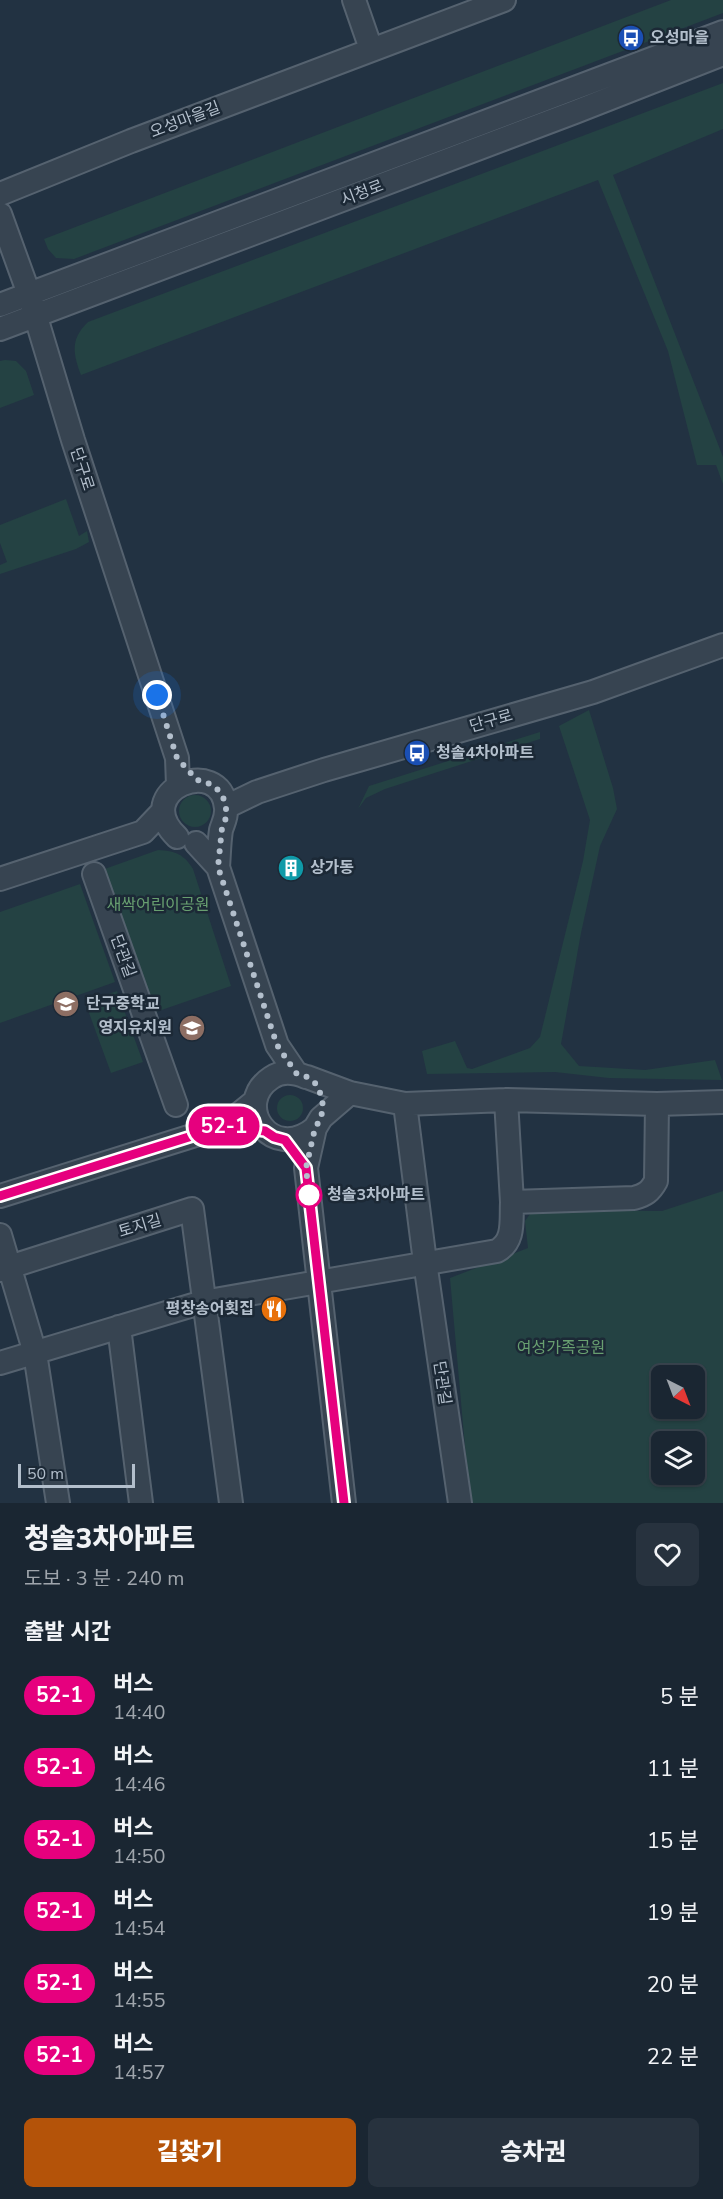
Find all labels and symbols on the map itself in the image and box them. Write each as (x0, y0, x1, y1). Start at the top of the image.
bus stop icon: 오성마을 (616, 23, 646, 53)
place label: 오성마을 (650, 27, 709, 49)
street label: 오성마을길 (147, 97, 223, 143)
street label: 시청로 (337, 175, 387, 211)
street label: 단구로 (65, 445, 99, 494)
your location (142, 680, 172, 710)
street label: 단구로 (467, 704, 516, 738)
bus stop icon: 청솔4차아파트 (402, 738, 432, 768)
place label: 청솔4차아파트 (436, 742, 534, 764)
building icon: 상가동 (276, 853, 306, 883)
place label: 상가동 (310, 857, 354, 879)
park label: 새싹어린이공원 (106, 894, 210, 916)
street label: 단관길 (105, 931, 141, 981)
school or university icon: 단구중학교 (51, 989, 81, 1019)
place label: 단구중학교 (86, 993, 160, 1015)
school or university icon: 영지유치원 (177, 1013, 207, 1043)
place label: 영지유치원 (98, 1017, 172, 1039)
line badge: 52-1 (182, 1106, 266, 1146)
marker: 청솔3차아파트 (296, 1182, 322, 1208)
place label: 청솔3차아파트 (327, 1184, 425, 1206)
street label: 토지길 (116, 1209, 164, 1243)
restaurant icon: 평창송어횟집 (259, 1294, 289, 1324)
place label: 평창송어횟집 (166, 1298, 254, 1320)
park label: 여성가족공원 (517, 1337, 605, 1359)
street label: 단관길 (428, 1360, 456, 1406)
north arrow (651, 1365, 705, 1419)
scale bar (18, 1461, 135, 1488)

